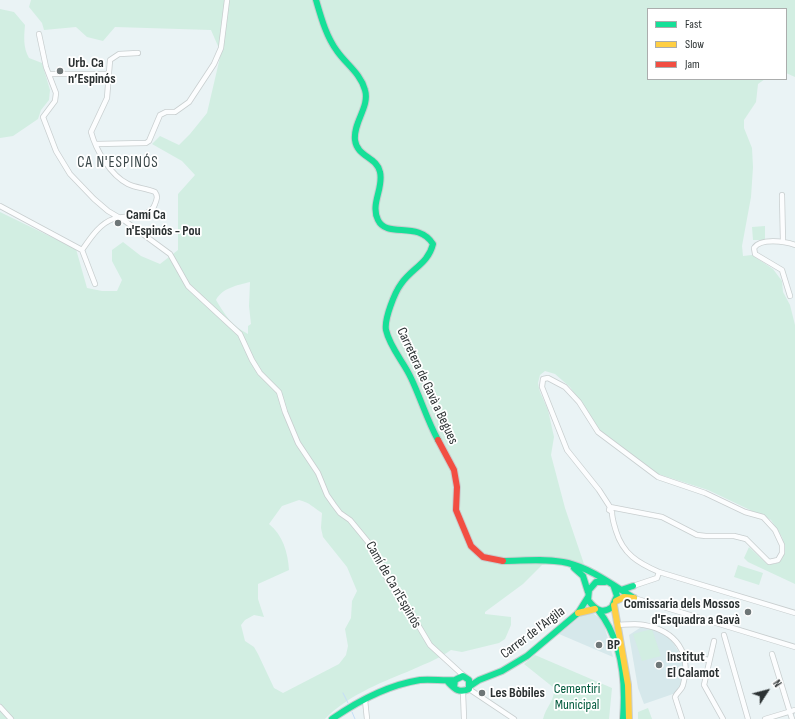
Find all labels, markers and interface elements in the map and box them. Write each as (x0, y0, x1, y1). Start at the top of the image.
legend (647, 8, 787, 80)
text: Fast (685, 17, 702, 32)
text: Slow (685, 37, 704, 52)
place label: Urb. Ca n’Espinós (68, 55, 116, 88)
text: Jam (685, 57, 700, 72)
marker: Urb. Ca n’Espinós (55, 66, 65, 76)
district label: CA N'ESPINÓS (77, 154, 159, 172)
place label: Camí Ca n'Espinós - Pou (126, 207, 201, 240)
marker: Camí Ca n'Espinós - Pou (113, 218, 123, 228)
street label: Carretera de Gavà a Begues (393, 325, 461, 447)
street label: Camí de Ca n'Espinós (361, 539, 425, 631)
place label: Comissaria dels Mossos d'Esquadra a Gavà (624, 596, 740, 628)
street label: Carrer de l'Argila (498, 603, 568, 663)
marker: Comissaria dels Mossos d'Esquadra a Gavà (743, 607, 753, 617)
place label: BP (607, 637, 620, 653)
marker: BP (594, 640, 604, 650)
place label: Institut El Calamot (667, 649, 719, 682)
marker: Institut El Calamot (654, 660, 664, 670)
north arrow (747, 671, 787, 711)
text: N (770, 677, 784, 690)
park label: Cementiri Municipal (554, 681, 600, 714)
place label: Les Bòbiles (490, 685, 545, 701)
marker: Les Bòbiles (477, 688, 487, 698)

